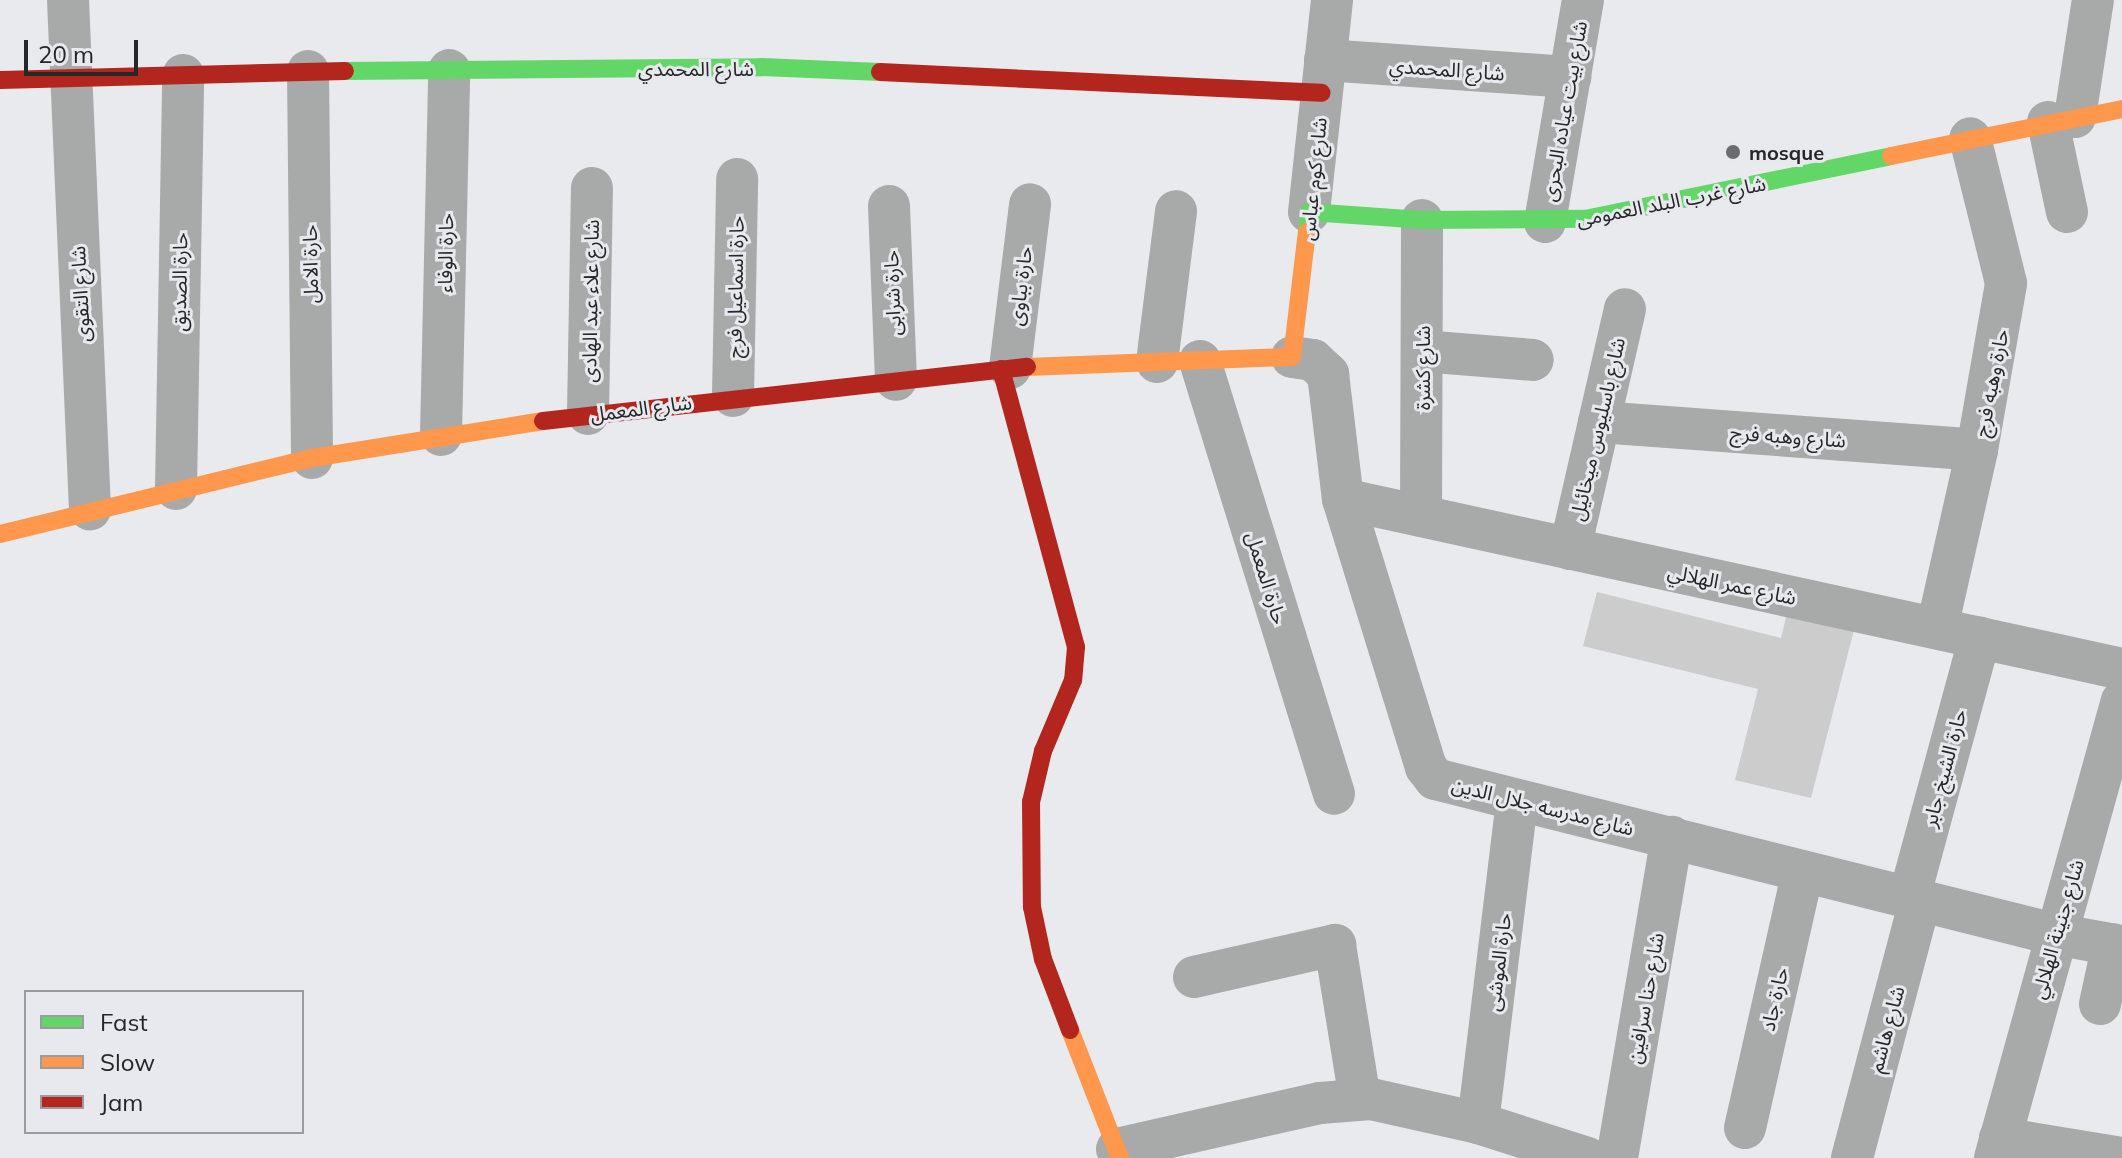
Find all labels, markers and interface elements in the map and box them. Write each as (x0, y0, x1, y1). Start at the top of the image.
street label: شارع بيت عياده البحرى (1536, 19, 1592, 203)
scale bar (28, 24, 142, 74)
text: 20 m (38, 39, 94, 69)
street label: شارع المحمدي (1388, 53, 1506, 85)
street label: شارع المحمدي (638, 56, 754, 80)
street label: شارع كوم عباس (1295, 116, 1331, 242)
place label: mosque (1749, 140, 1824, 164)
marker: mosque (1724, 143, 1742, 161)
street label: شارع غرب البلد العمومى (1574, 171, 1768, 231)
street label: حارة الوفاء (432, 213, 458, 293)
street label: حارة اسماعيل فرج (722, 216, 748, 358)
street label: شارع علاء عبد الهادى (577, 219, 603, 383)
street label: حارة الامل (297, 224, 323, 304)
street label: حارة الصديق (166, 232, 192, 332)
street label: شارع التقوى (66, 245, 94, 343)
street label: حارة بباوى (1003, 245, 1037, 327)
street label: حارة شرابى (879, 250, 905, 336)
street label: شارع كشرة (1410, 326, 1434, 410)
street label: حارة وهبه فرج (1969, 327, 2013, 439)
street label: شارع باسليوس ميخائيل (1564, 335, 1630, 523)
street label: شارع المعمل (589, 390, 693, 426)
street label: شارع وهبه فرج (1729, 420, 1847, 452)
street label: حارة المعمل (1242, 529, 1292, 627)
street label: شارع عمر الهلالي (1665, 559, 1799, 609)
street label: حارة الشيخ جابر (1917, 706, 1971, 830)
street label: شارع مدرسه جلال الدين (1449, 772, 1637, 840)
street label: شارع جنينة الهلالي (2026, 856, 2088, 1002)
street label: حارة الموشى (1480, 911, 1516, 1013)
street label: شارع حنا سرافين (1622, 931, 1668, 1065)
street label: حارة جاد (1755, 965, 1793, 1033)
street label: شارع هاشم (1863, 983, 1909, 1075)
legend (24, 990, 304, 1134)
text: Fast (100, 1007, 148, 1037)
text: Slow (100, 1047, 155, 1077)
text: Jam (100, 1087, 143, 1117)

